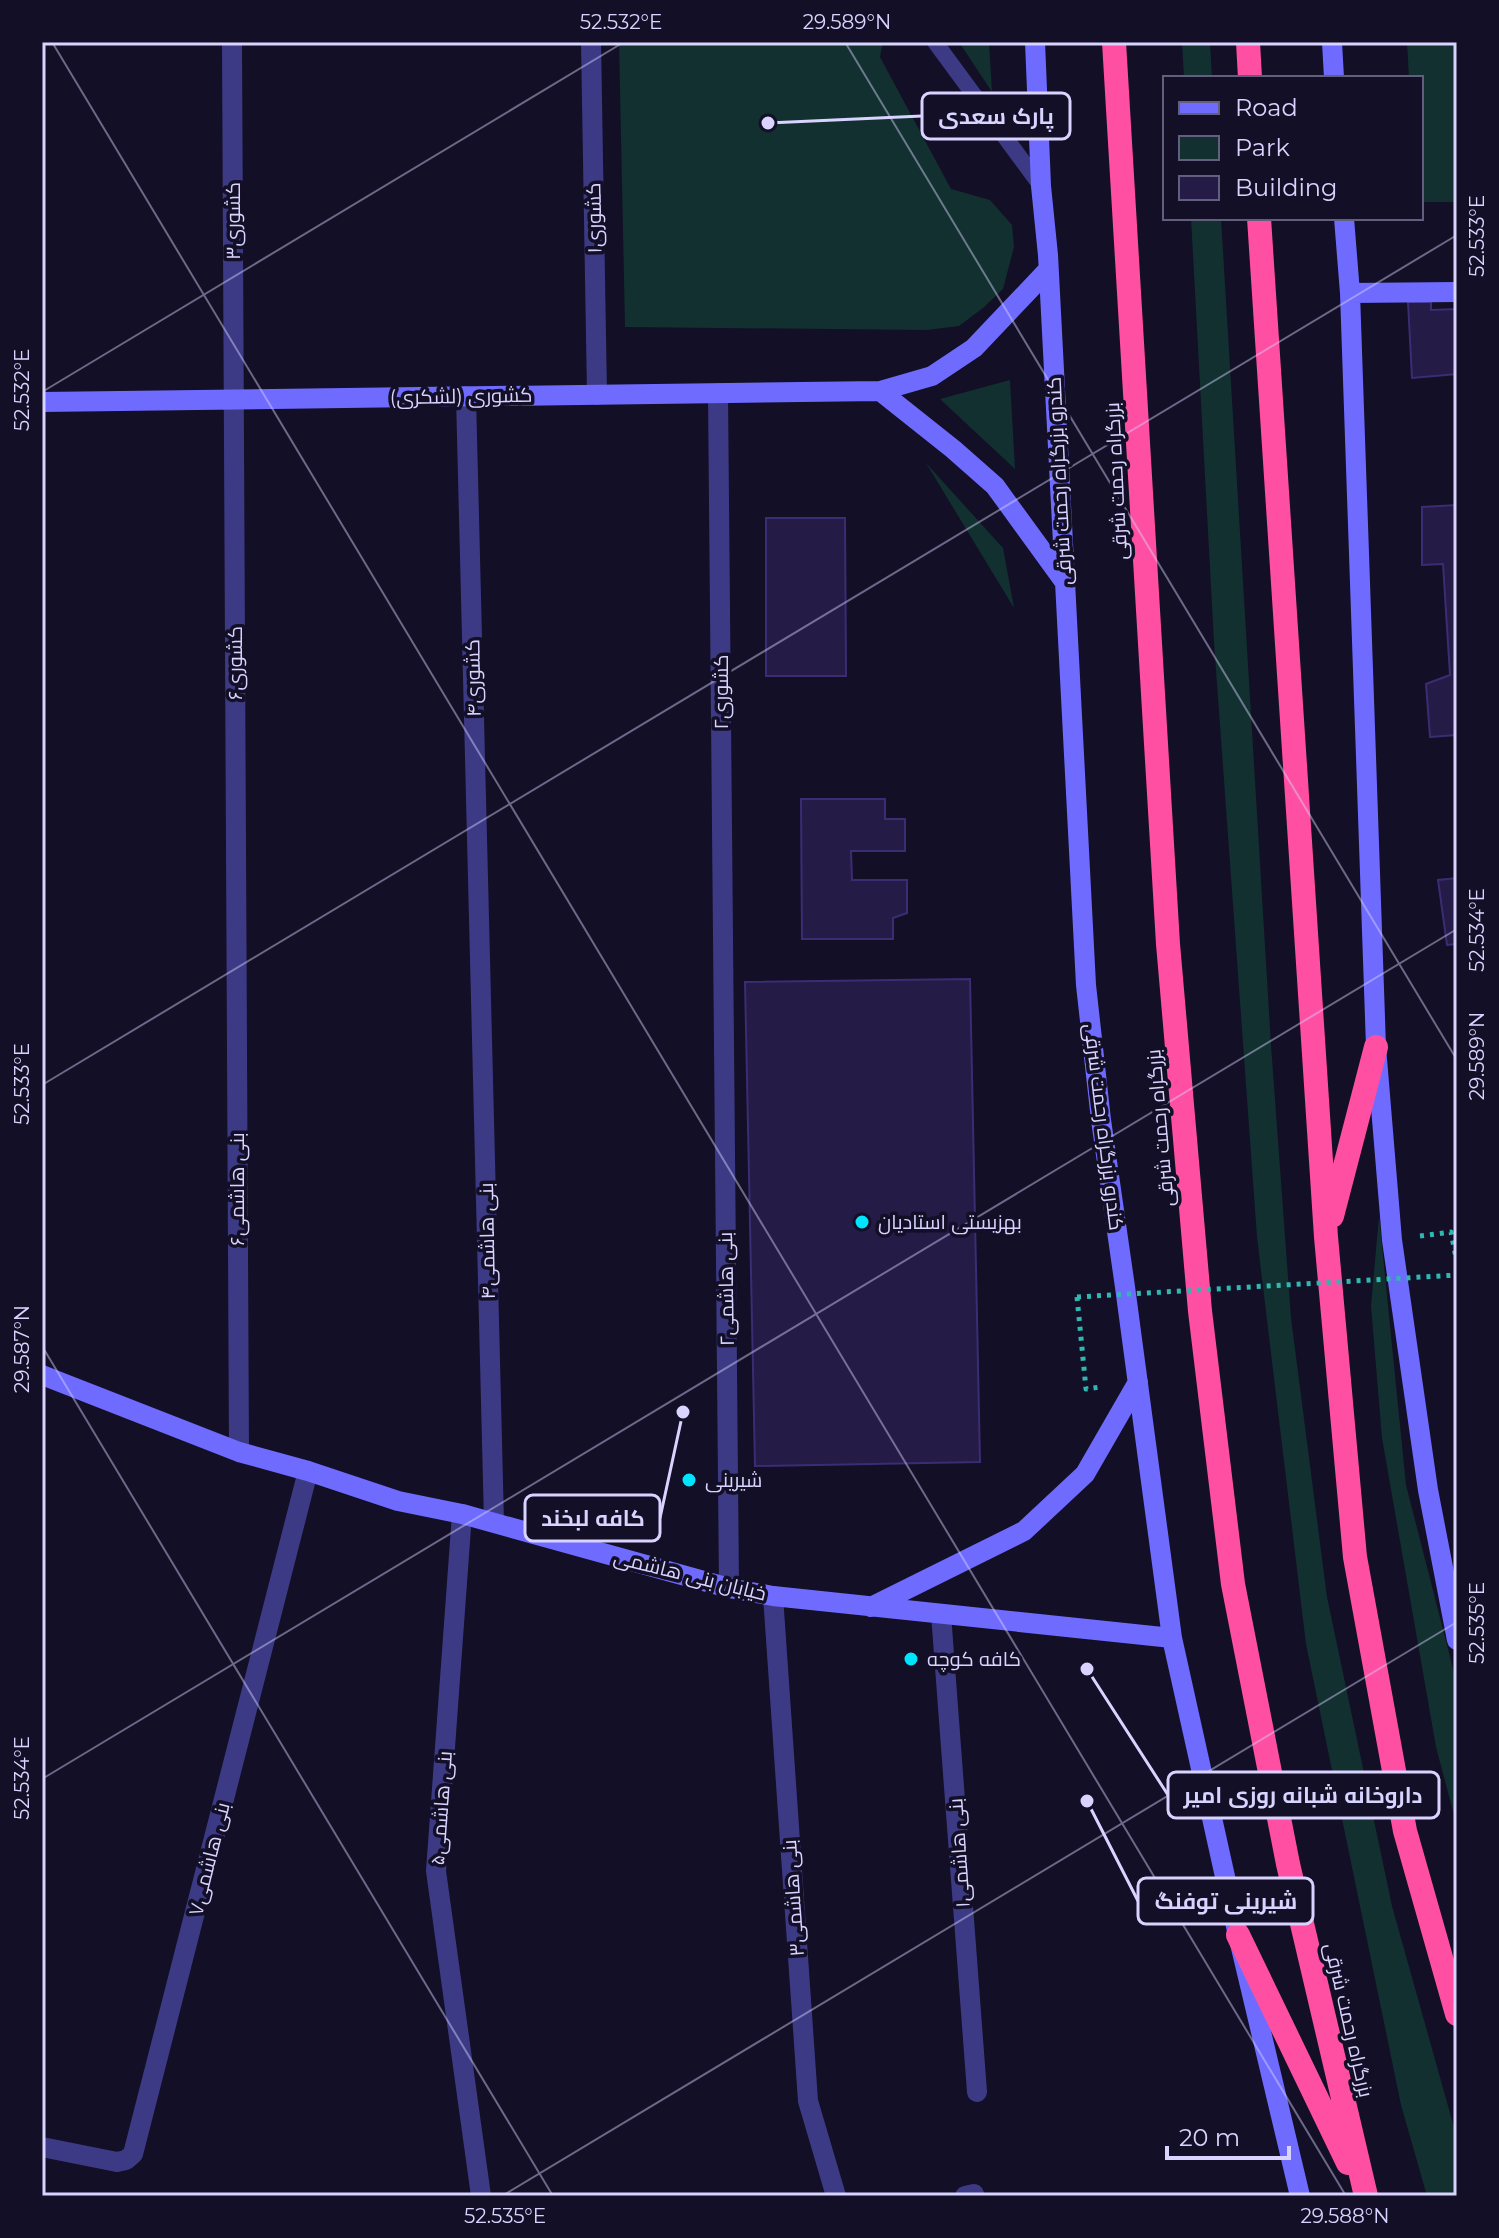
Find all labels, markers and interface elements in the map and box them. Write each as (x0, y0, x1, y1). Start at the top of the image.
text: 52.532°E (580, 10, 662, 34)
text: 29.589°N (803, 10, 891, 34)
legend (1163, 76, 1423, 220)
callout: پارک سعدی (922, 93, 1070, 139)
text: Road (1235, 93, 1298, 122)
text: پارک سعدی (938, 103, 1054, 132)
text: Park (1235, 133, 1290, 162)
text: Building (1235, 173, 1338, 202)
street label: ۳کشوری (221, 182, 246, 260)
street label: ۱کشوری (581, 182, 608, 254)
text: 52.533°E (1465, 195, 1489, 277)
text: 52.532°E (10, 349, 34, 431)
street label: کندرو بزرگراه رحمت شرقی (1042, 376, 1077, 586)
street label: کشوری (لشکری) (389, 383, 533, 410)
street label: بزرگراه رحمت شرقی (1100, 401, 1133, 560)
street label: کشوری۶ (223, 626, 248, 700)
street label: کشوری۴ (460, 639, 487, 717)
street label: کشوری۲ (709, 655, 734, 730)
text: 52.534°E (1465, 888, 1489, 972)
text: 29.589°N (1465, 1012, 1489, 1100)
street label: کندرو بزرگراه رحمت شرقی (1078, 1022, 1129, 1232)
text: 52.533°E (10, 1043, 34, 1125)
street label: بزرگراه رحمت شرقی (1141, 1048, 1180, 1208)
street label: ۶بنی هاشمی (225, 1132, 250, 1246)
street label: ۴بنی هاشمی (474, 1182, 501, 1300)
place label: بهزیستی استادیان (878, 1210, 1022, 1235)
marker: بهزیستی استادیان (853, 1213, 871, 1231)
street label: ۲بنی هاشمی (713, 1232, 740, 1346)
text: 29.587°N (10, 1305, 34, 1393)
place label: شیرینی (705, 1468, 762, 1493)
marker: شیرینی (680, 1471, 698, 1489)
callout: کافه لبخند (525, 1495, 660, 1541)
text: کافه لبخند (541, 1505, 645, 1532)
street label: خیابان بنی هاشمی (611, 1544, 769, 1607)
text: 52.535°E (1465, 1582, 1489, 1664)
place label: کافه کوچه (927, 1647, 1021, 1672)
marker: کافه کوچه (902, 1650, 920, 1668)
text: 52.534°E (10, 1736, 34, 1820)
street label: بنی هاشمی۵ (425, 1750, 458, 1866)
callout: داروخانه شبانه روزی امیر (1168, 1772, 1439, 1818)
text: داروخانه شبانه روزی امیر (1183, 1782, 1422, 1809)
street label: بنی هاشمی۱ (943, 1797, 976, 1909)
street label: بنی هاشمی۷ (183, 1800, 236, 1919)
street label: بنی هاشمی۳ (777, 1839, 810, 1957)
callout: شیرینی توفنگ (1138, 1878, 1313, 1924)
text: شیرینی توفنگ (1155, 1888, 1297, 1915)
street label: بزرگراه رحمت شرقی (1319, 1940, 1378, 2100)
scale bar (1167, 2110, 1289, 2160)
text: 20 m (1179, 2123, 1240, 2152)
text: 52.535°E (464, 2204, 546, 2228)
text: 29.588°N (1300, 2204, 1390, 2228)

